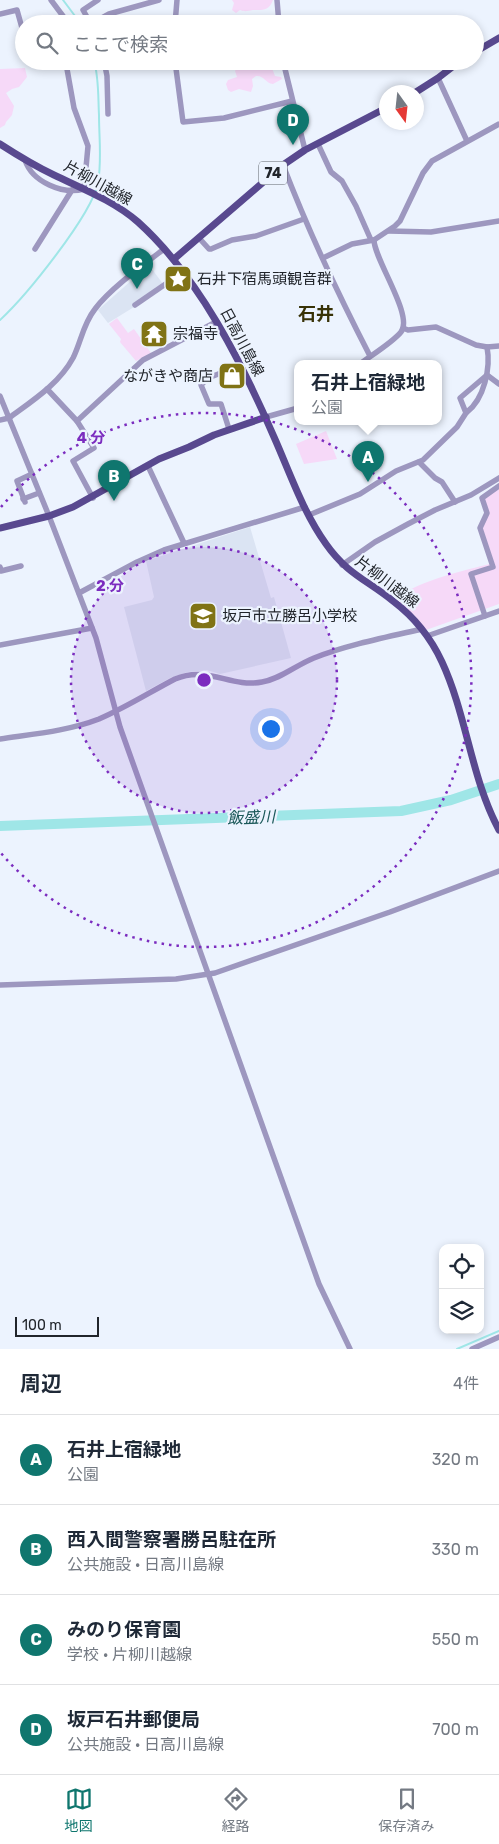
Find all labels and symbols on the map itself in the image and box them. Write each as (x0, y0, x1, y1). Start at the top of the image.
north arrow (379, 85, 424, 130)
pin: D (277, 104, 309, 145)
street label: 片柳川越線 (61, 157, 135, 209)
road number: 74 (259, 162, 287, 184)
pin: C (121, 248, 153, 289)
place icon: 石井下宿馬頭観音群 (163, 264, 193, 294)
place label: 石井下宿馬頭観音群 (197, 270, 332, 288)
district label: 石井 (298, 303, 334, 325)
street label: 日高川島線 (216, 305, 268, 379)
temple icon: 宗福寺 (139, 319, 169, 349)
place label: 宗福寺 (173, 325, 218, 343)
shop icon: ながきや商店 (217, 361, 247, 391)
place label: ながきや商店 (123, 367, 213, 385)
text: 4 分 (77, 429, 105, 447)
pin: A (352, 441, 384, 482)
pin: B (98, 460, 130, 501)
street label: 片柳川越線 (352, 552, 422, 612)
text: 2 分 (96, 577, 124, 595)
school or university icon: 坂戸市立勝呂小学校 (188, 601, 218, 631)
place label: 坂戸市立勝呂小学校 (222, 607, 357, 625)
centre of rings (195, 671, 213, 689)
your location (258, 716, 284, 742)
water label: 飯盛川 (227, 807, 277, 828)
scale bar (15, 1314, 99, 1337)

